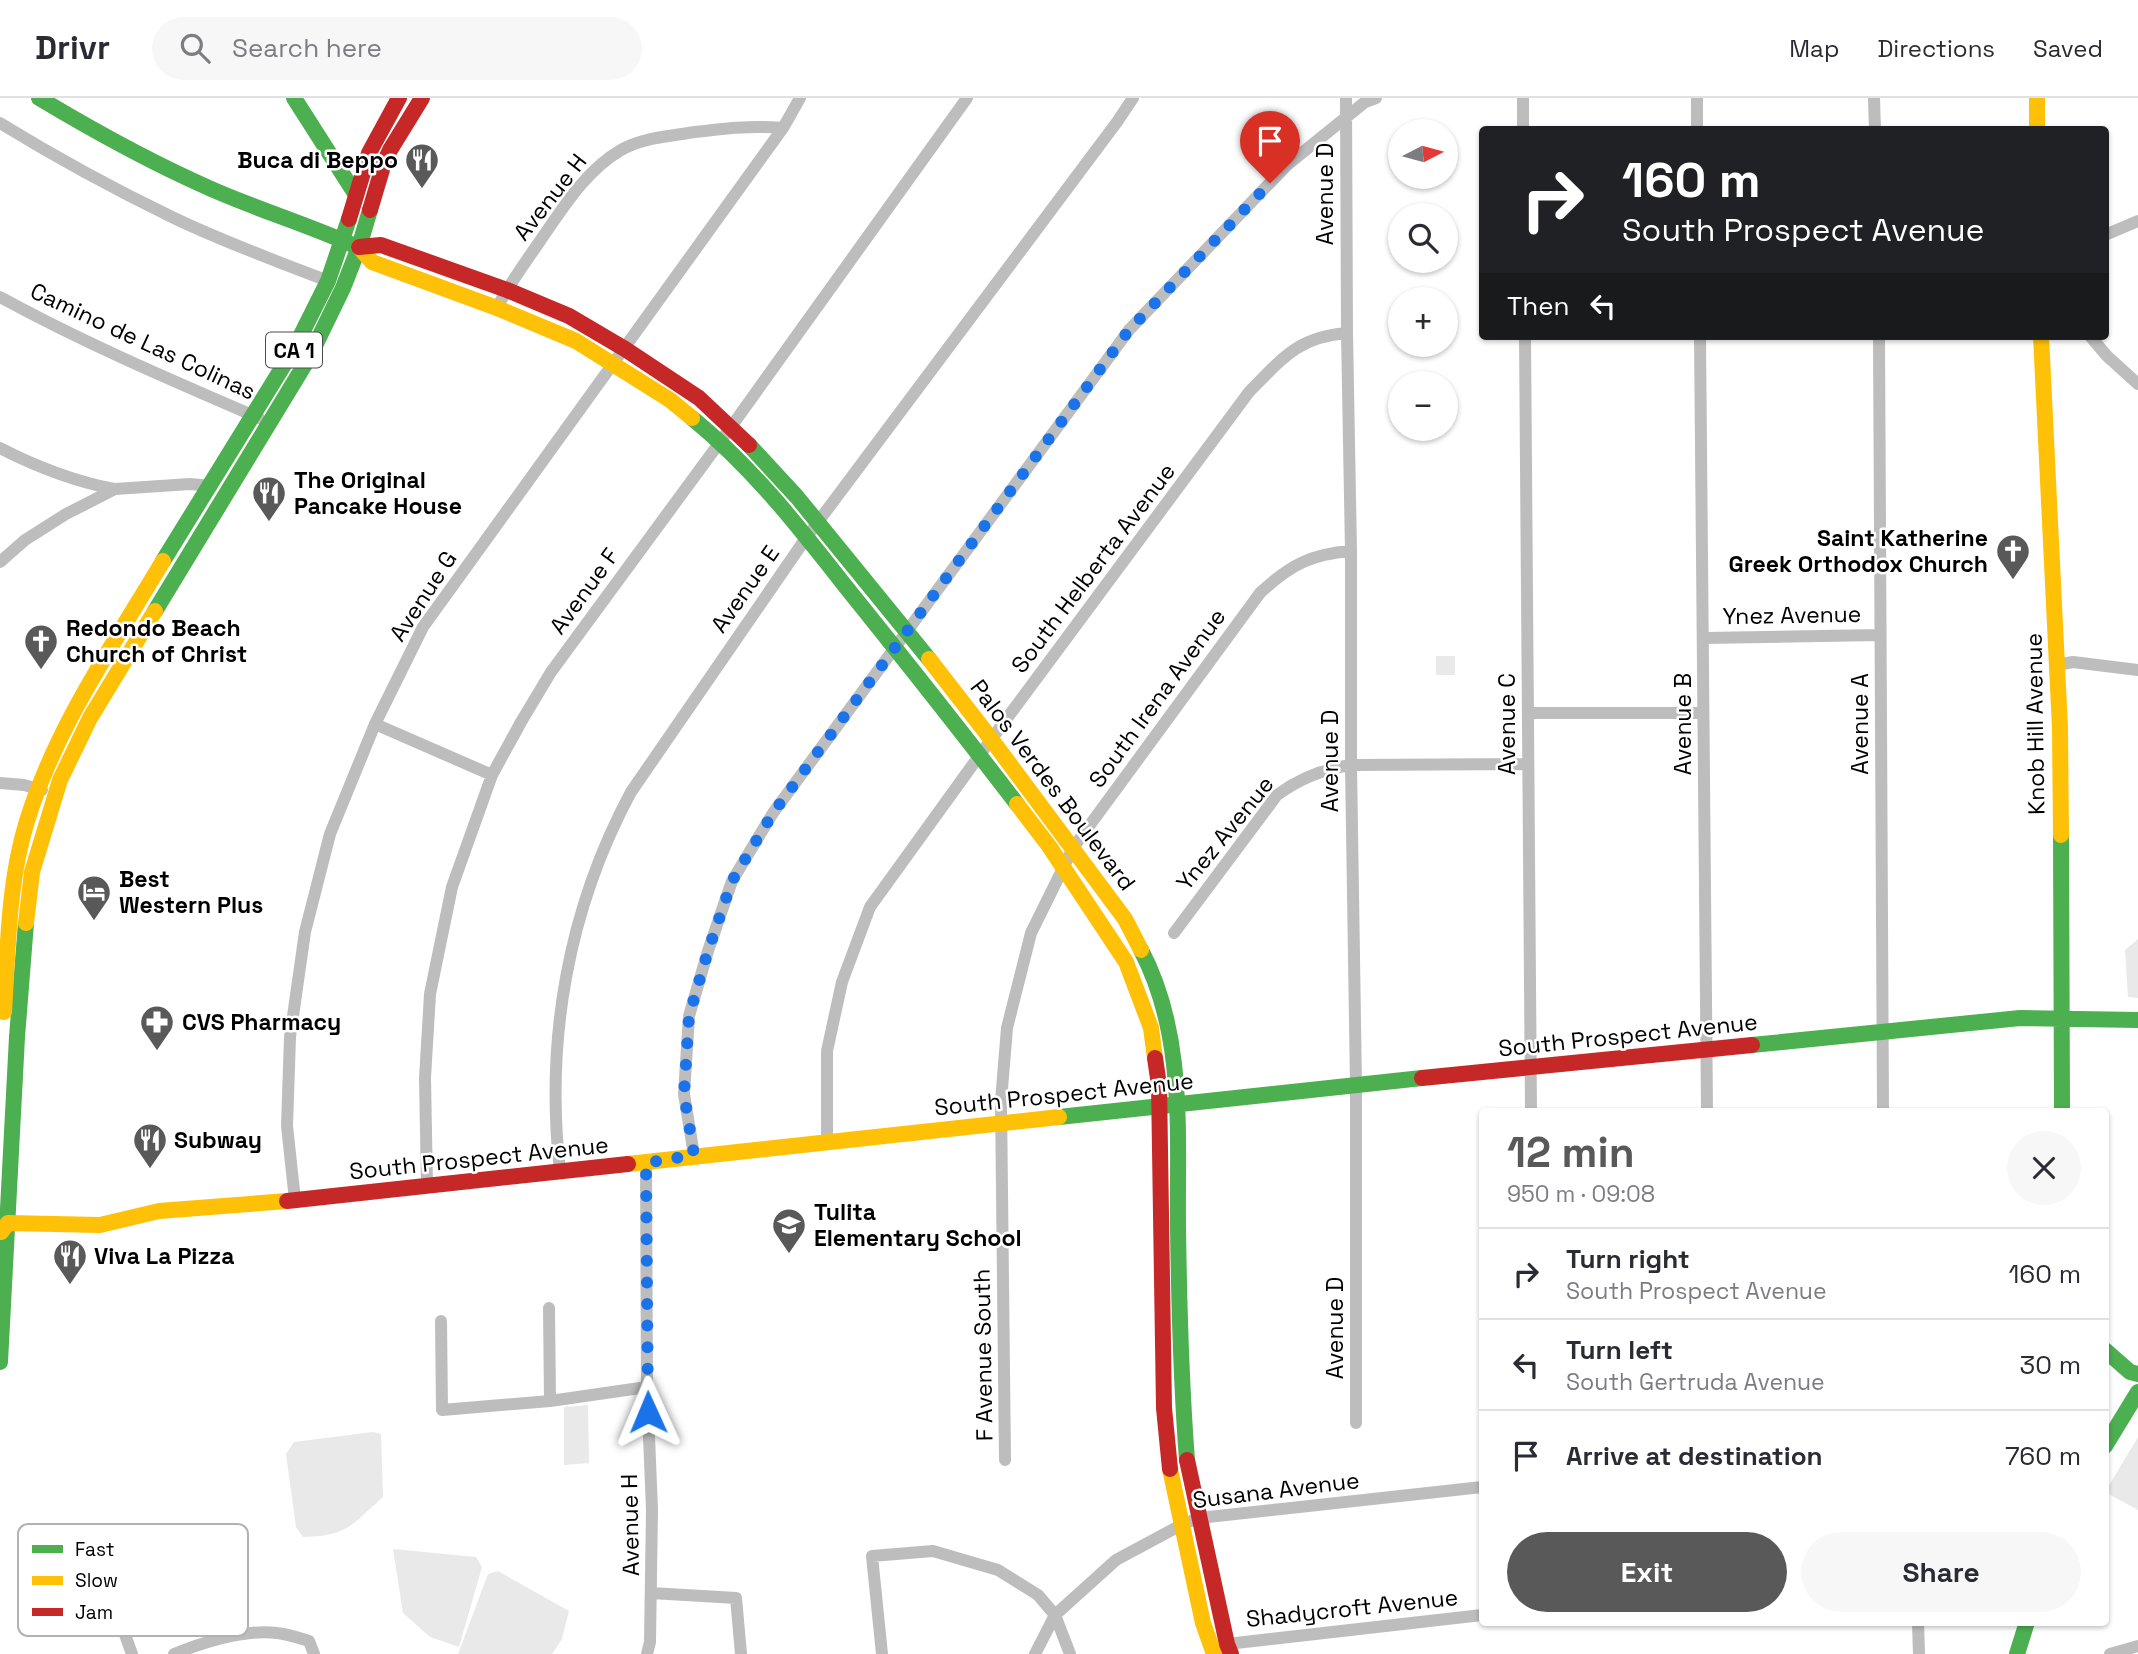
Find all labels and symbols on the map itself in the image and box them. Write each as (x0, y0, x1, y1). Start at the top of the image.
pin (1240, 111, 1300, 183)
north arrow (1388, 119, 1458, 189)
restaurant icon: Buca di Beppo (403, 141, 441, 190)
street label: Avenue D (1310, 143, 1340, 245)
place label: Buca di Beppo (237, 145, 398, 175)
street label: Avenue H (507, 147, 593, 247)
street label: Camino de Las Colinas (26, 276, 260, 406)
road number: CA 1 (266, 332, 322, 368)
street label: South Helberta Avenue (1004, 457, 1182, 679)
place label: The Original Pancake House (294, 465, 462, 521)
restaurant icon: The Original Pancake House (250, 474, 288, 523)
place label: Saint Katherine Greek Orthodox Church (1729, 523, 1988, 579)
church icon: Saint Katherine Greek Orthodox Church (1994, 532, 2032, 581)
street label: Avenue E (704, 539, 786, 639)
street label: Avenue F (543, 542, 625, 640)
street label: Avenue G (383, 545, 463, 647)
street label: Ynez Avenue (1722, 599, 1862, 631)
street label: South Irena Avenue (1082, 602, 1232, 794)
place label: Redondo Beach Church of Christ (66, 613, 247, 669)
church icon: Redondo Beach Church of Christ (22, 622, 60, 671)
street label: Knob Hill Avenue (2018, 633, 2052, 815)
street label: Palos Verdes Boulevard (964, 673, 1142, 897)
street label: Avenue C (1492, 673, 1522, 775)
street label: Avenue B (1668, 673, 1698, 775)
street label: Avenue A (1845, 673, 1875, 775)
street label: Avenue D (1315, 710, 1345, 812)
street label: Ynez Avenue (1170, 770, 1280, 896)
place label: Best Western Plus (119, 864, 263, 920)
hotel icon: Best Western Plus (75, 873, 113, 922)
pharmacy icon: CVS Pharmacy (138, 1003, 176, 1052)
street label: South Prospect Avenue (1497, 1006, 1759, 1064)
place label: CVS Pharmacy (182, 1007, 341, 1037)
street label: South Prospect Avenue (933, 1065, 1195, 1123)
restaurant icon: Subway (131, 1121, 169, 1170)
place label: Subway (174, 1125, 262, 1155)
street label: South Prospect Avenue (348, 1129, 610, 1187)
place label: Tulita Elementary School (814, 1197, 1022, 1253)
school or university icon: Tulita Elementary School (770, 1206, 808, 1255)
restaurant icon: Viva La Pizza (51, 1237, 89, 1286)
place label: Viva La Pizza (94, 1241, 235, 1271)
street label: F Avenue South (966, 1269, 1000, 1441)
street label: Avenue D (1320, 1277, 1350, 1379)
position arrow (611, 1375, 685, 1449)
street label: Susana Avenue (1191, 1465, 1361, 1515)
street label: Avenue H (614, 1474, 646, 1576)
legend (18, 1524, 248, 1636)
text: Fast (75, 1537, 115, 1562)
text: Slow (75, 1568, 118, 1593)
street label: Shadycroft Avenue (1245, 1582, 1459, 1634)
text: Jam (75, 1600, 113, 1625)

